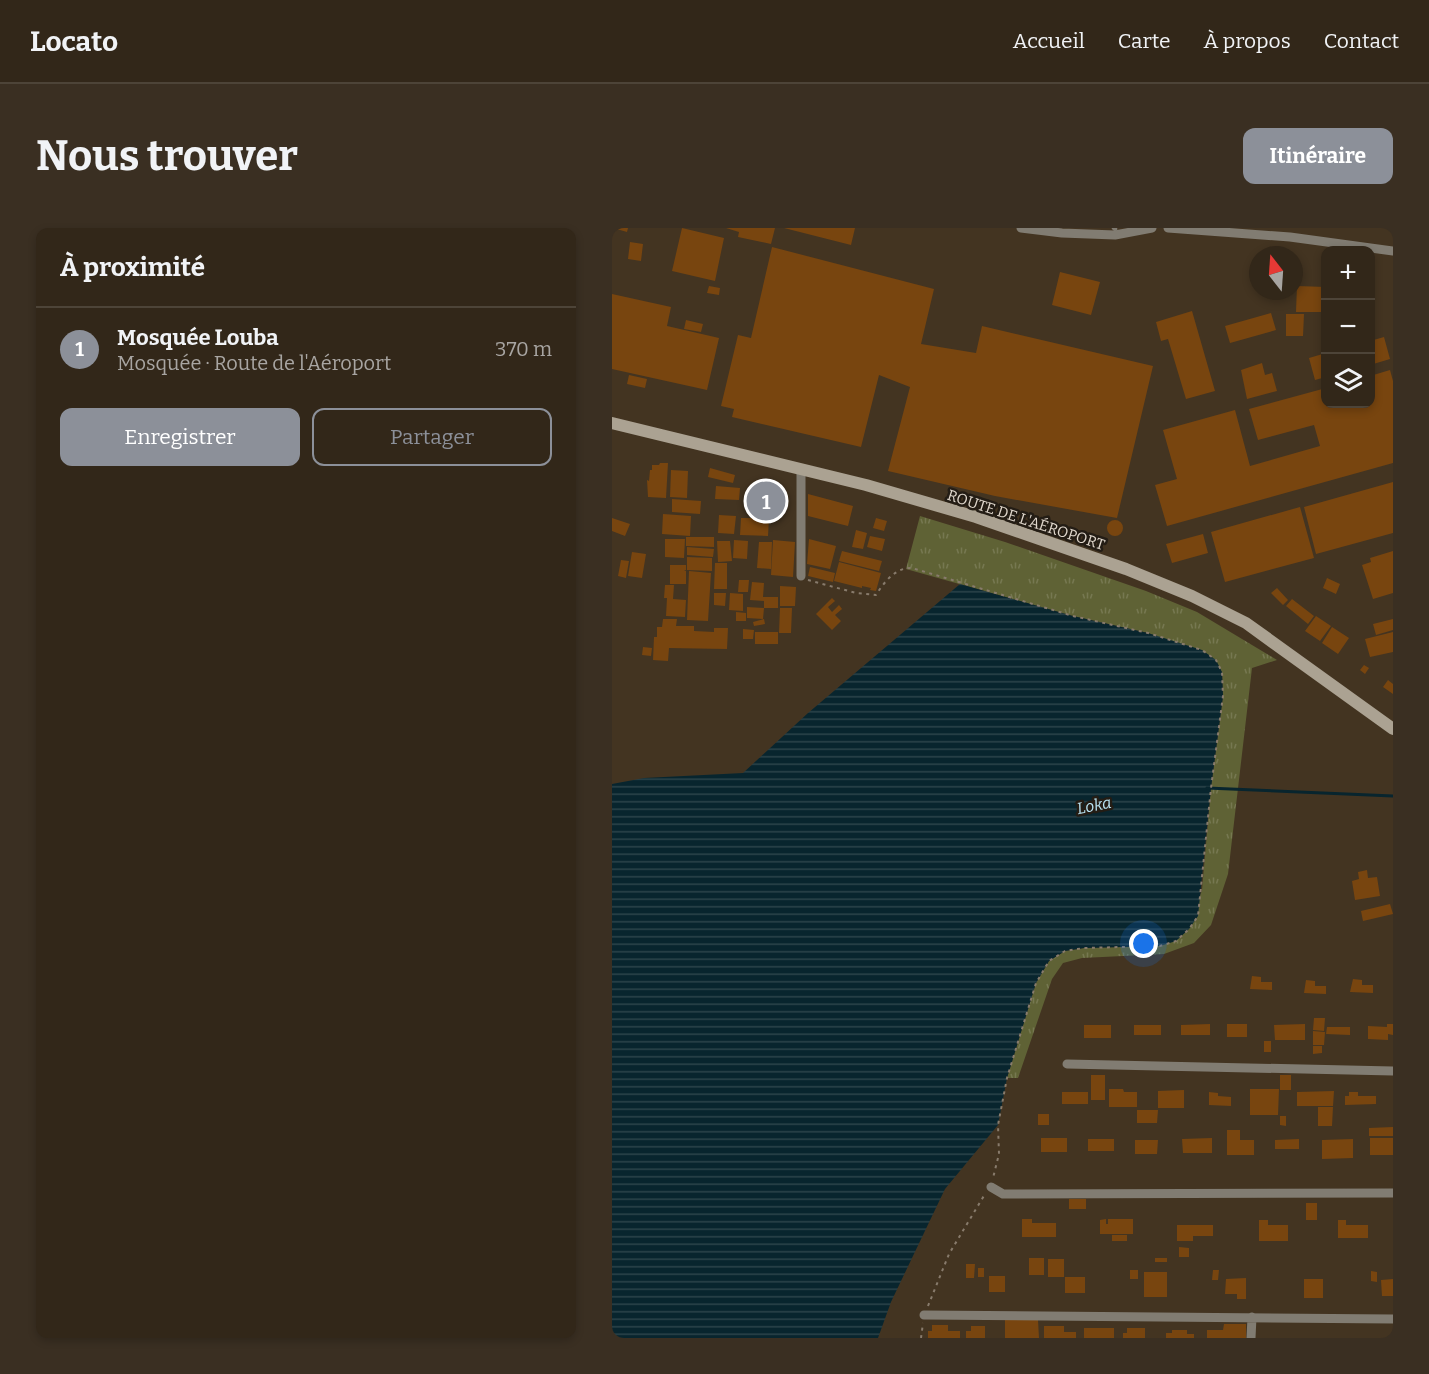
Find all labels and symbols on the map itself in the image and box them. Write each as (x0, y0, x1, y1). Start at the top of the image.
north arrow (1249, 246, 1303, 300)
pin: 1 (746, 478, 786, 524)
street label: ROUTE DE L'AÉROPORT (945, 486, 1107, 554)
water label: Loka (1075, 793, 1113, 818)
your location (1129, 929, 1158, 958)

